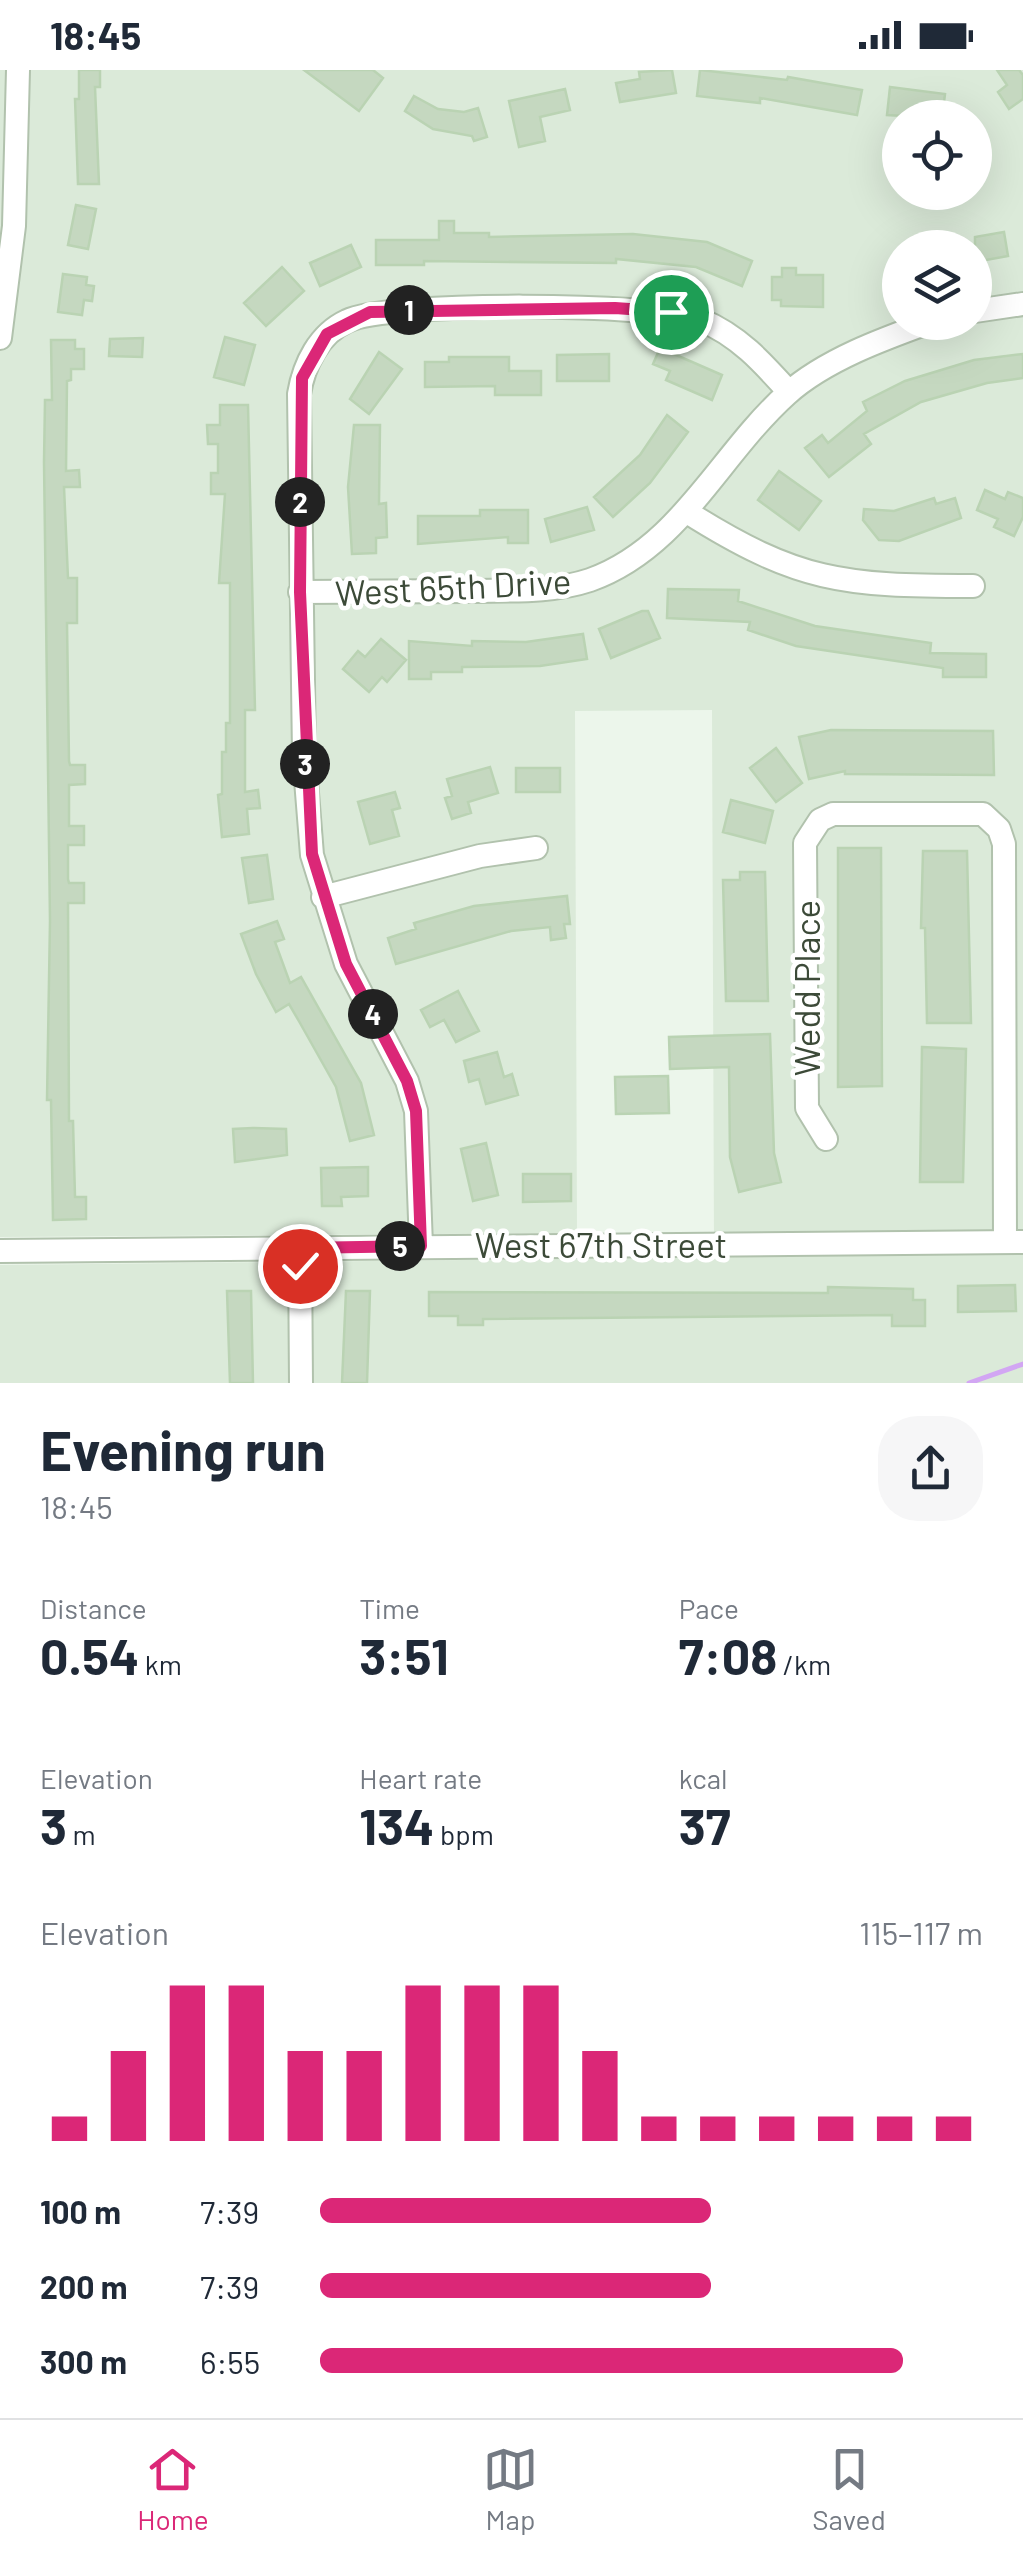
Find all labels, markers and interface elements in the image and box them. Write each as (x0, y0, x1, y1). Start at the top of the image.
text: 18:45 (50, 12, 141, 58)
map controls (882, 100, 992, 340)
button: locate (882, 100, 992, 210)
button: layers (882, 230, 992, 340)
pin (629, 270, 714, 355)
pin: 1 (384, 285, 434, 335)
icon: arrive (644, 285, 699, 340)
text: 1 (404, 293, 414, 327)
pin: 2 (275, 477, 325, 527)
text: 2 (292, 485, 308, 519)
street label: West 65th Drive (334, 559, 572, 613)
pin: 3 (280, 739, 330, 789)
text: 3 (297, 747, 313, 781)
street label: Wedd Place (785, 900, 827, 1076)
pin: 4 (348, 989, 398, 1039)
text: 4 (365, 997, 381, 1031)
pin: 5 (375, 1221, 425, 1271)
street label: West 67th Street (475, 1223, 727, 1265)
pin (258, 1224, 343, 1309)
text: 5 (392, 1229, 408, 1263)
icon: check (273, 1239, 328, 1294)
text: Evening run (40, 1416, 326, 1482)
button: share (878, 1416, 983, 1521)
text: 18:45 (40, 1487, 113, 1525)
text: Distance (40, 1591, 147, 1625)
text: Time (359, 1591, 420, 1625)
text: Pace (679, 1591, 739, 1625)
text: 0.54 (40, 1625, 139, 1685)
text: 3:51 (359, 1625, 449, 1685)
text: 7:08 (679, 1625, 777, 1685)
text: km (139, 1647, 182, 1681)
text: /km (777, 1647, 831, 1681)
text: Elevation (40, 1761, 153, 1795)
text: Heart rate (359, 1761, 482, 1795)
text: kcal (679, 1761, 727, 1795)
text: 3 (40, 1795, 67, 1855)
text: 134 (359, 1795, 434, 1855)
text: 37 (679, 1795, 730, 1855)
text: m (67, 1817, 96, 1851)
text: bpm (434, 1817, 494, 1851)
text: Elevation (40, 1913, 169, 1951)
text: 115–117 m (859, 1913, 983, 1951)
text: 100 m (40, 2192, 121, 2230)
text: 7:39 (200, 2192, 259, 2230)
text: 200 m (40, 2267, 128, 2305)
text: 7:39 (200, 2267, 259, 2305)
text: 300 m (40, 2342, 127, 2380)
text: 6:55 (200, 2342, 260, 2380)
tab: Home (137, 2442, 209, 2536)
tab: Map (483, 2442, 538, 2536)
tab: Saved (812, 2442, 886, 2536)

